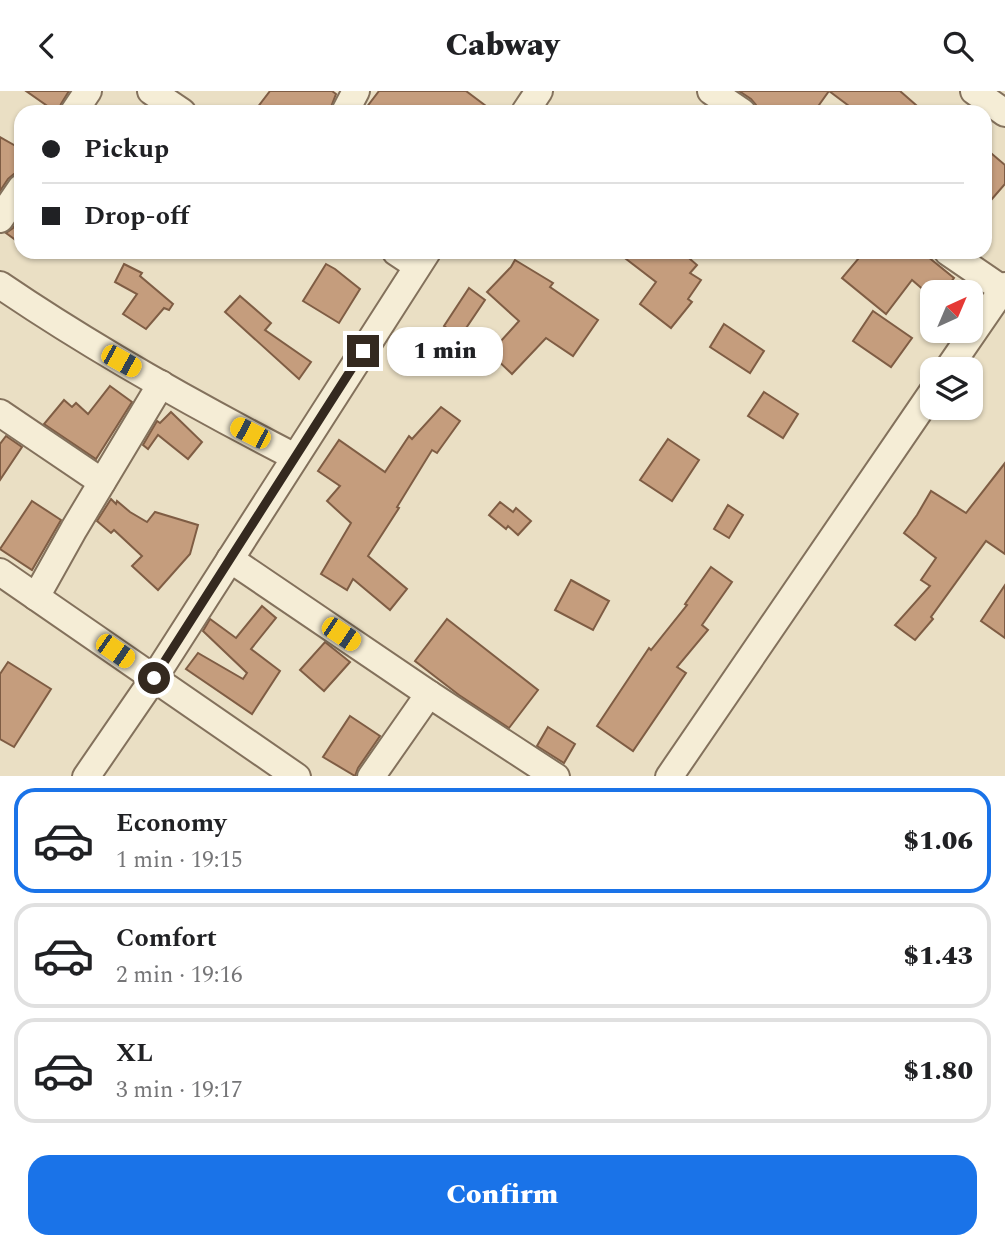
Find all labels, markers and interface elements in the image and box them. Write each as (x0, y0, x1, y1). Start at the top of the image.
text: Cabway (446, 21, 559, 70)
icon: back (28, 27, 66, 65)
icon: search (939, 27, 977, 65)
text: Pickup (84, 129, 169, 169)
text: Drop-off (84, 196, 189, 236)
north arrow (920, 280, 984, 343)
map controls (920, 280, 983, 420)
callout: 1 min (388, 327, 503, 375)
text: 1 min (413, 334, 477, 369)
route end (347, 335, 379, 367)
car (98, 342, 145, 380)
button: layers (920, 357, 983, 420)
car (227, 414, 274, 452)
car (318, 614, 365, 654)
car (92, 630, 139, 672)
route start (138, 662, 170, 694)
text: Economy (116, 803, 226, 843)
icon: car (32, 809, 95, 872)
text: $1.06 (903, 821, 973, 861)
text: 1 min · 19:15 (116, 843, 243, 878)
text: Comfort (116, 918, 217, 958)
icon: car (32, 924, 95, 987)
text: $1.43 (903, 936, 973, 976)
text: 2 min · 19:16 (116, 958, 243, 993)
text: XL (116, 1033, 153, 1073)
icon: car (32, 1039, 95, 1102)
text: $1.80 (903, 1051, 973, 1091)
text: 3 min · 19:17 (116, 1073, 243, 1108)
button: Confirm (28, 1155, 977, 1235)

